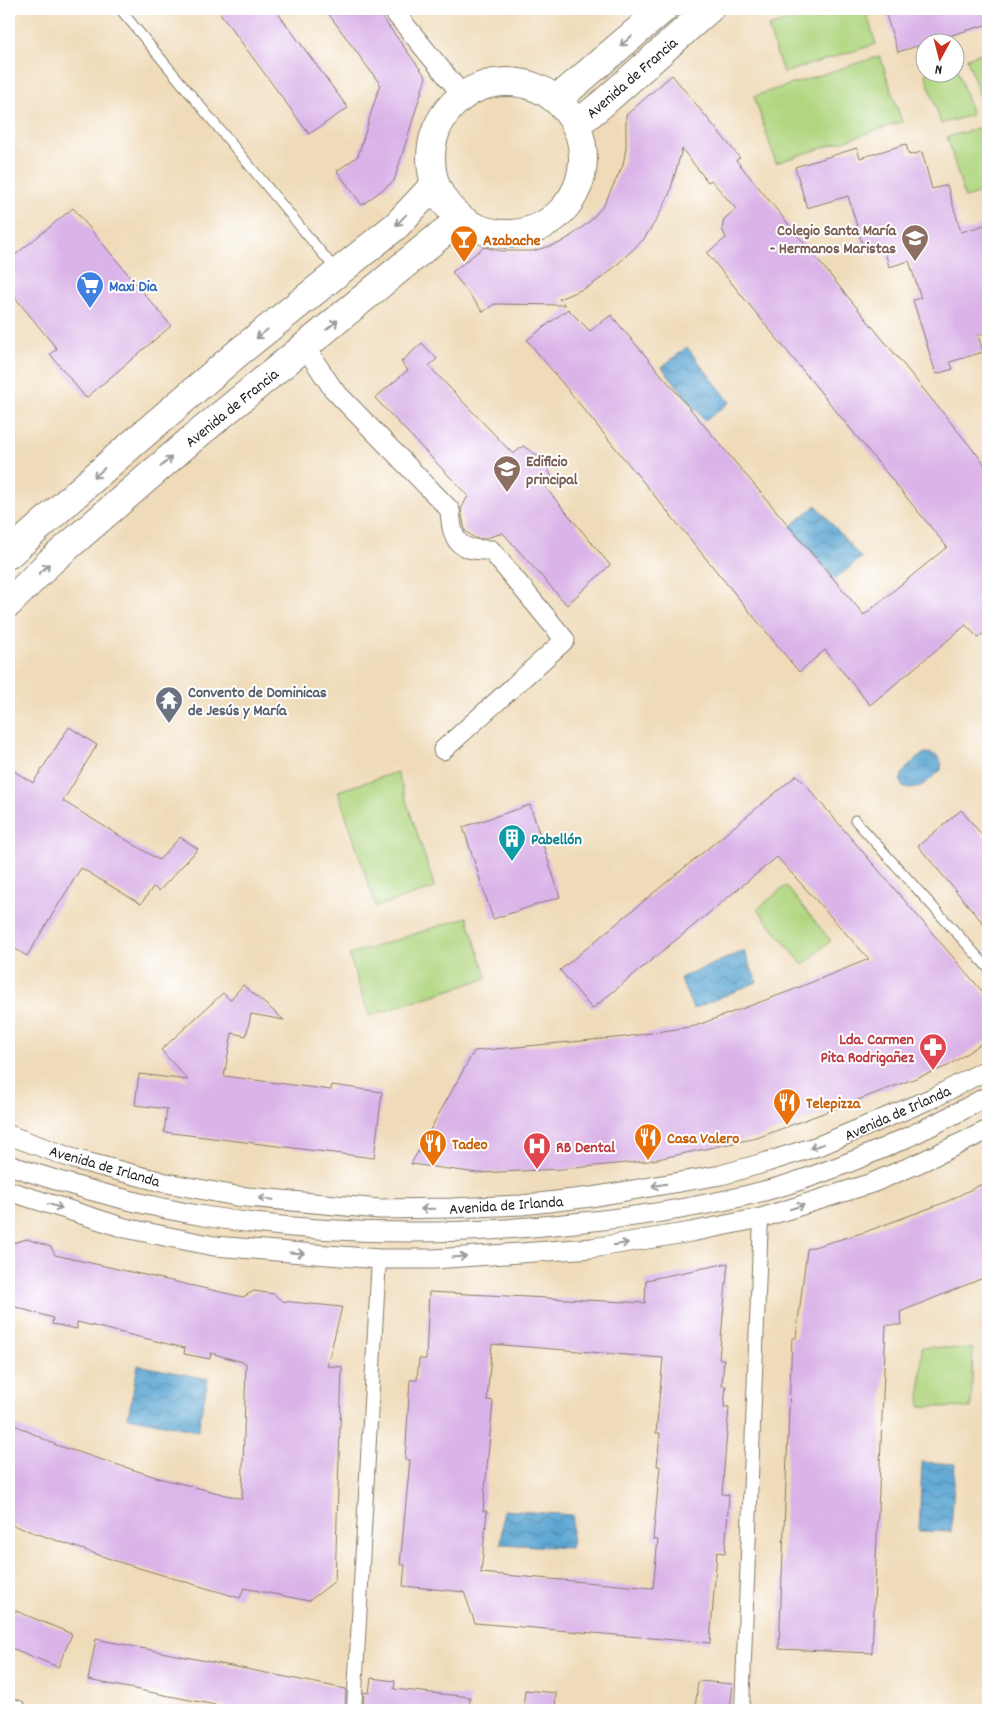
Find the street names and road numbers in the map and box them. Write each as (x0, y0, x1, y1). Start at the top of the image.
street label: Avenida de Francia (582, 32, 684, 125)
street label: Avenida de Francia (181, 364, 285, 454)
street label: Avenida de Irlanda (841, 1080, 955, 1148)
street label: Avenida de Irlanda (46, 1141, 163, 1194)
street label: Avenida de Irlanda (448, 1191, 564, 1222)

